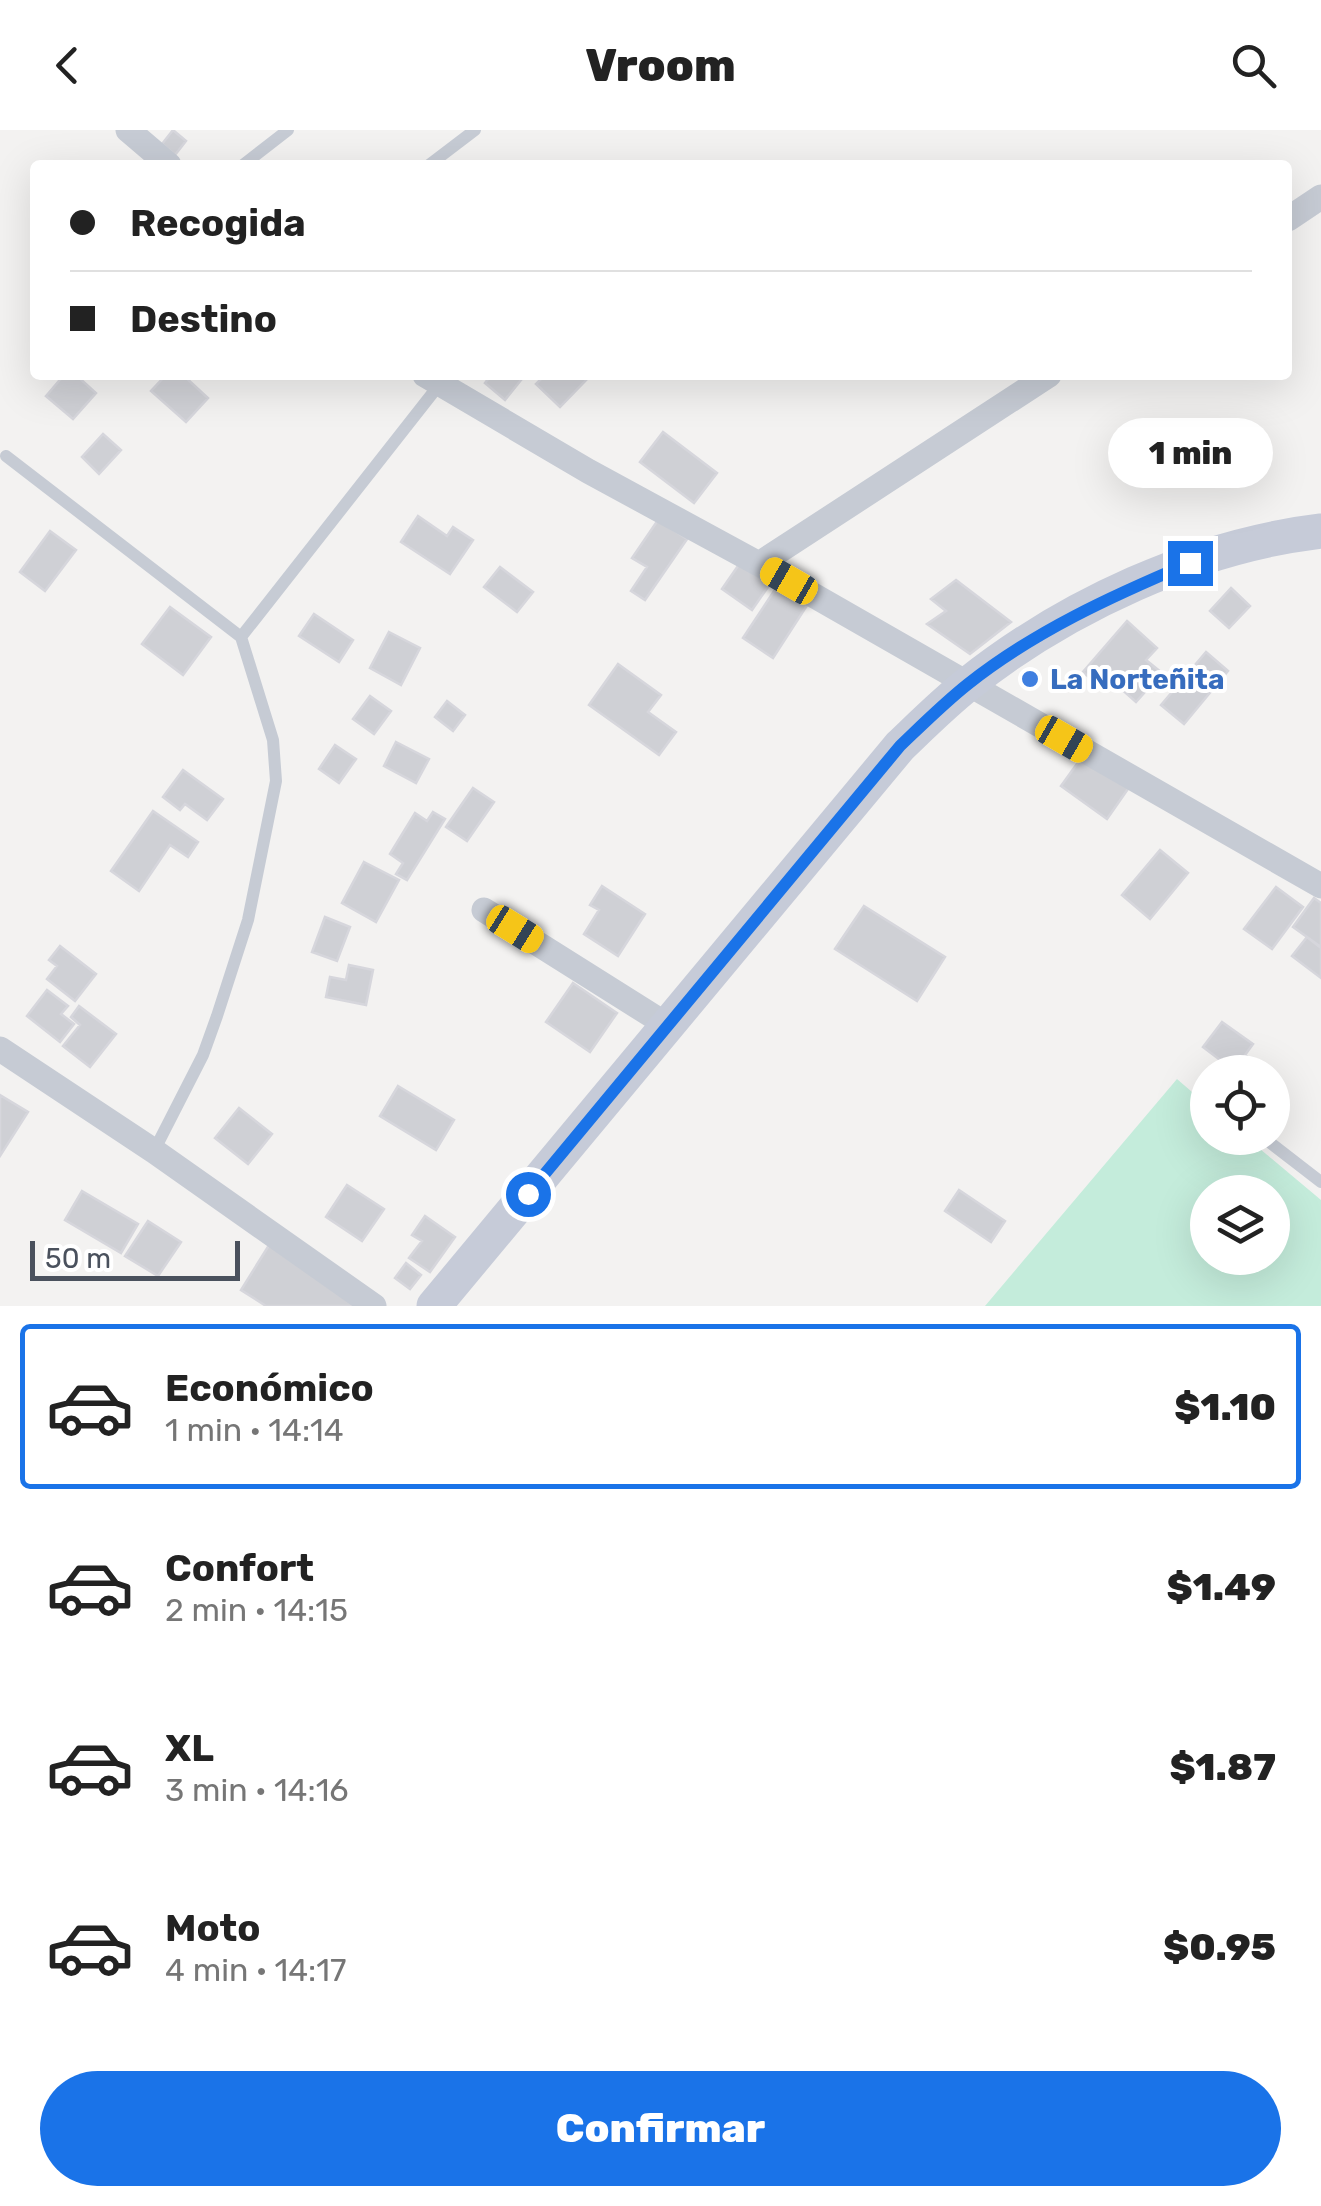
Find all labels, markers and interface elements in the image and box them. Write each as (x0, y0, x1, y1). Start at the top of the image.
icon: back (40, 38, 95, 93)
icon: search (1226, 38, 1281, 93)
text: Vroom (585, 39, 736, 92)
text: Recogida (130, 200, 306, 246)
text: Destino (130, 296, 277, 342)
callout: 1 min (1108, 418, 1272, 488)
text: 1 min (1149, 434, 1232, 472)
route end (1168, 541, 1213, 586)
car (756, 553, 822, 609)
place label: La Norteñita (1050, 663, 1224, 696)
marker: La Norteñita (1019, 668, 1041, 690)
car (1031, 711, 1097, 767)
car (482, 900, 548, 958)
map controls (1190, 1055, 1290, 1275)
button: locate (1190, 1055, 1290, 1155)
route start (506, 1172, 551, 1217)
button: layers (1190, 1175, 1290, 1275)
scale bar (30, 1236, 240, 1280)
text: 50 m (45, 1242, 111, 1275)
icon: car (45, 1362, 135, 1452)
text: Económico (165, 1365, 374, 1411)
text: $1.10 (1174, 1384, 1276, 1430)
text: 1 min · 14:14 (165, 1411, 344, 1449)
icon: car (45, 1542, 135, 1632)
text: Confort (165, 1545, 314, 1591)
text: $1.49 (1167, 1564, 1276, 1610)
text: 2 min · 14:15 (165, 1591, 348, 1629)
icon: car (45, 1722, 135, 1812)
text: XL (165, 1725, 214, 1771)
text: $1.87 (1169, 1744, 1276, 1790)
text: 3 min · 14:16 (165, 1771, 349, 1809)
icon: car (45, 1902, 135, 1992)
text: Moto (165, 1905, 261, 1951)
text: $0.95 (1163, 1924, 1276, 1970)
text: 4 min · 14:17 (165, 1951, 346, 1989)
button: Confirmar (40, 2071, 1281, 2186)

